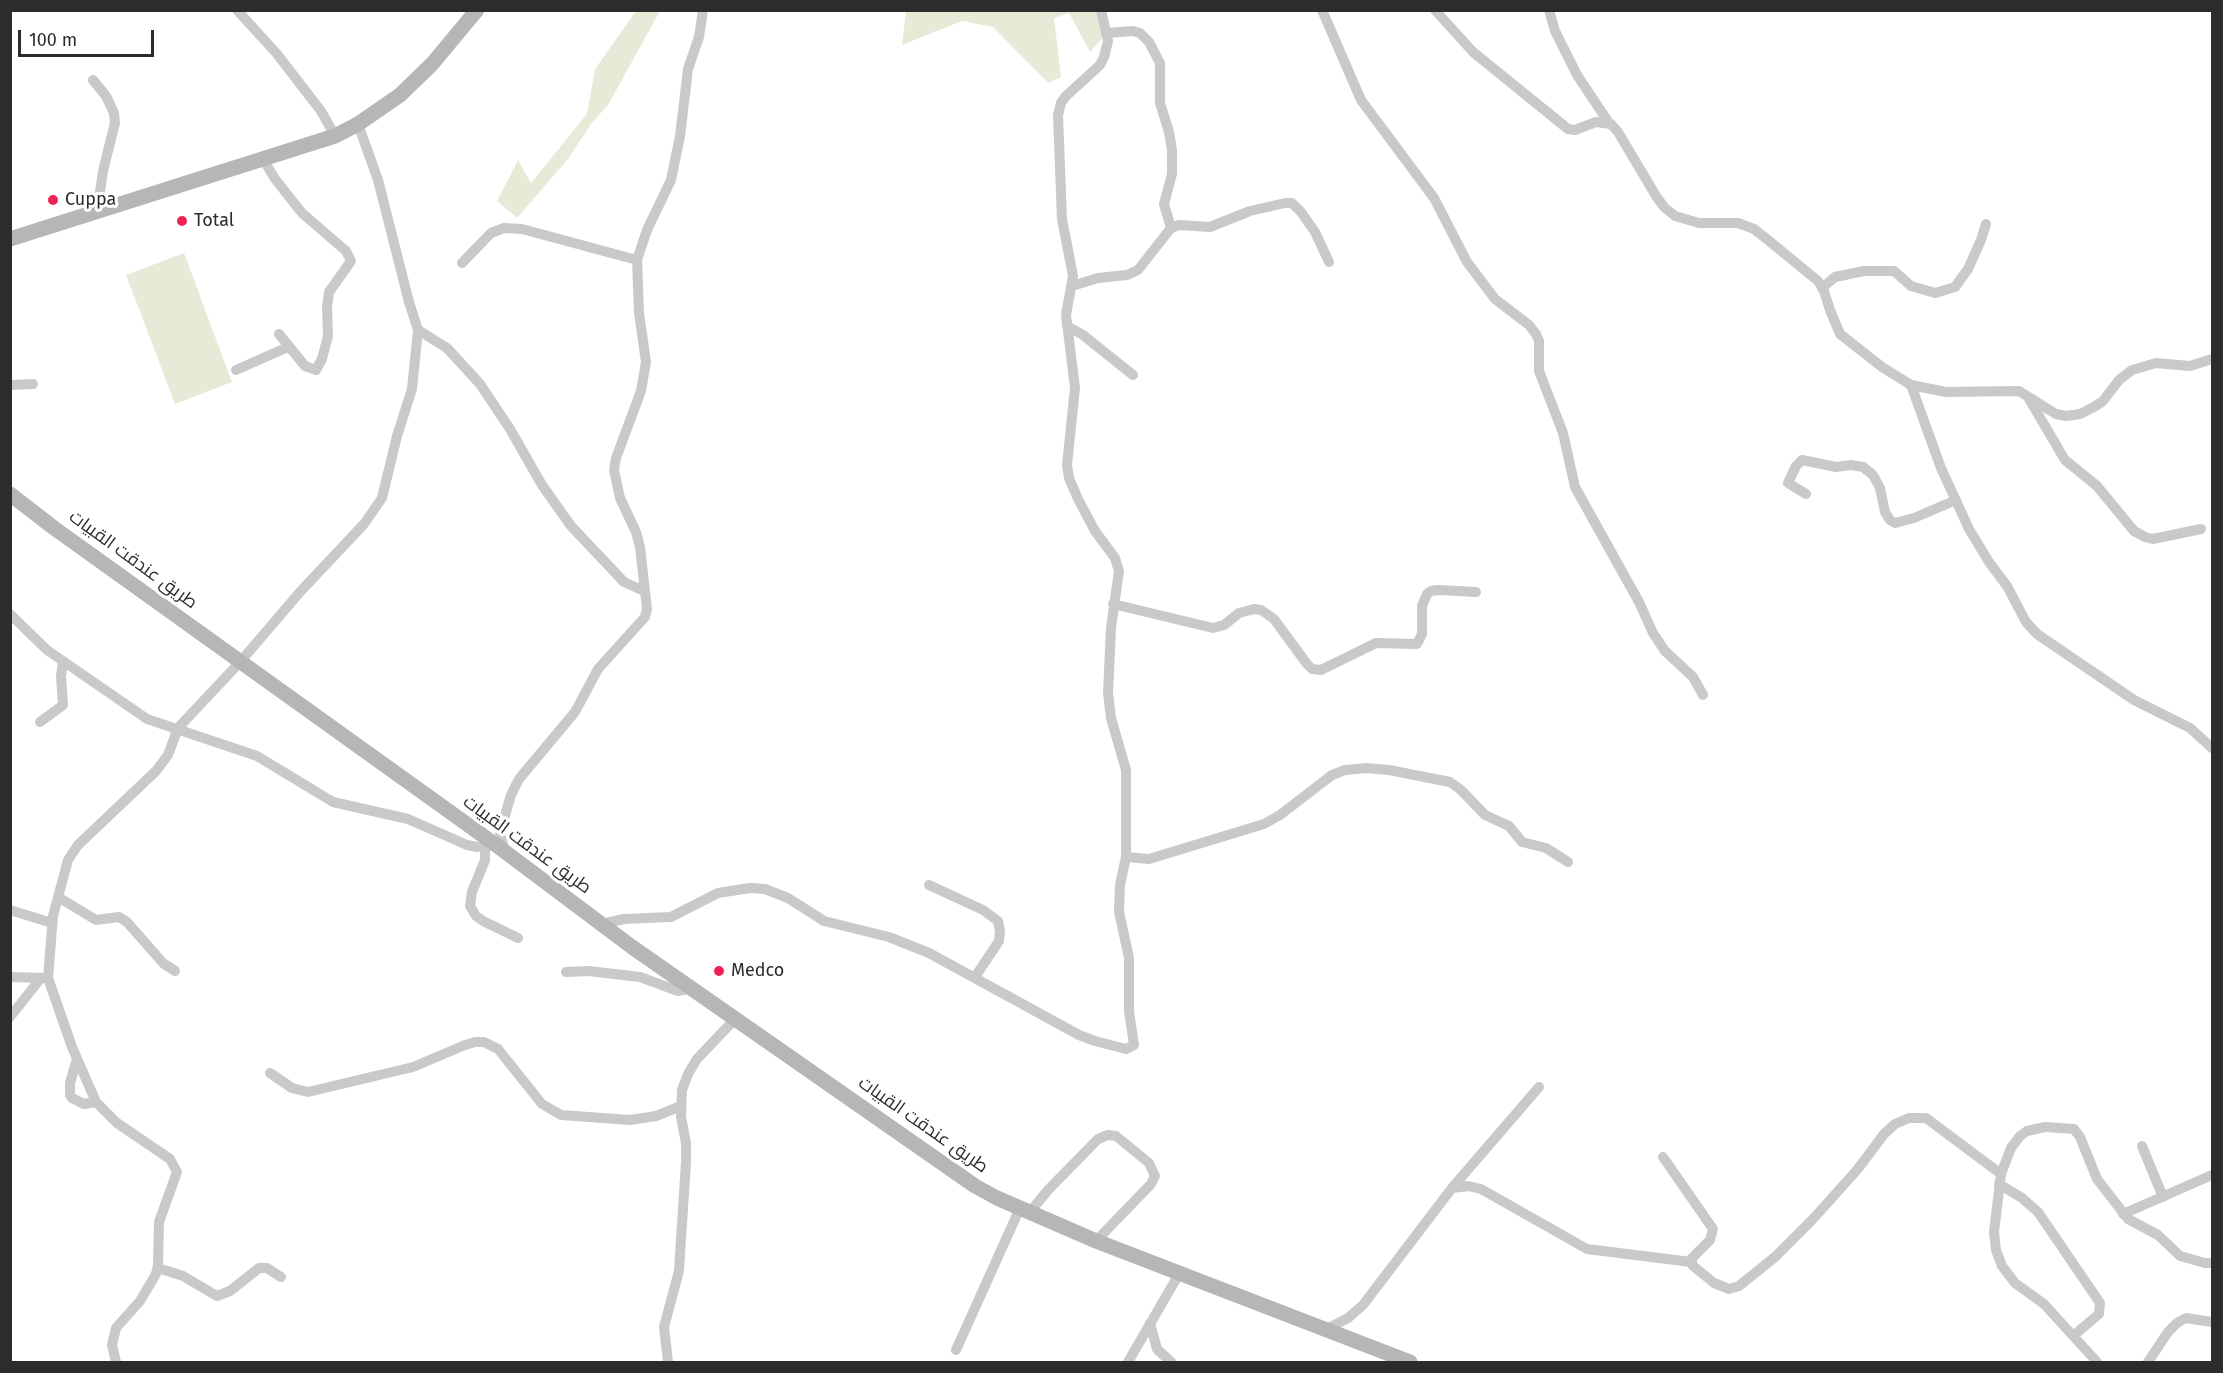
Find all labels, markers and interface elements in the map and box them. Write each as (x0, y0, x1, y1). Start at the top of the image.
scale bar (21, 18, 158, 56)
text: 100 m (29, 29, 77, 51)
place label: Cuppa (65, 189, 116, 211)
marker: Cuppa (46, 193, 60, 207)
place label: Total (194, 210, 234, 232)
marker: Total (175, 214, 189, 228)
street label: طريق عندقت القبيات (65, 506, 201, 614)
street label: طريق عندقت القبيات (459, 791, 595, 899)
place label: Medco (731, 960, 784, 982)
marker: Medco (712, 964, 726, 978)
street label: طريق عندقت القبيات (854, 1072, 992, 1178)

